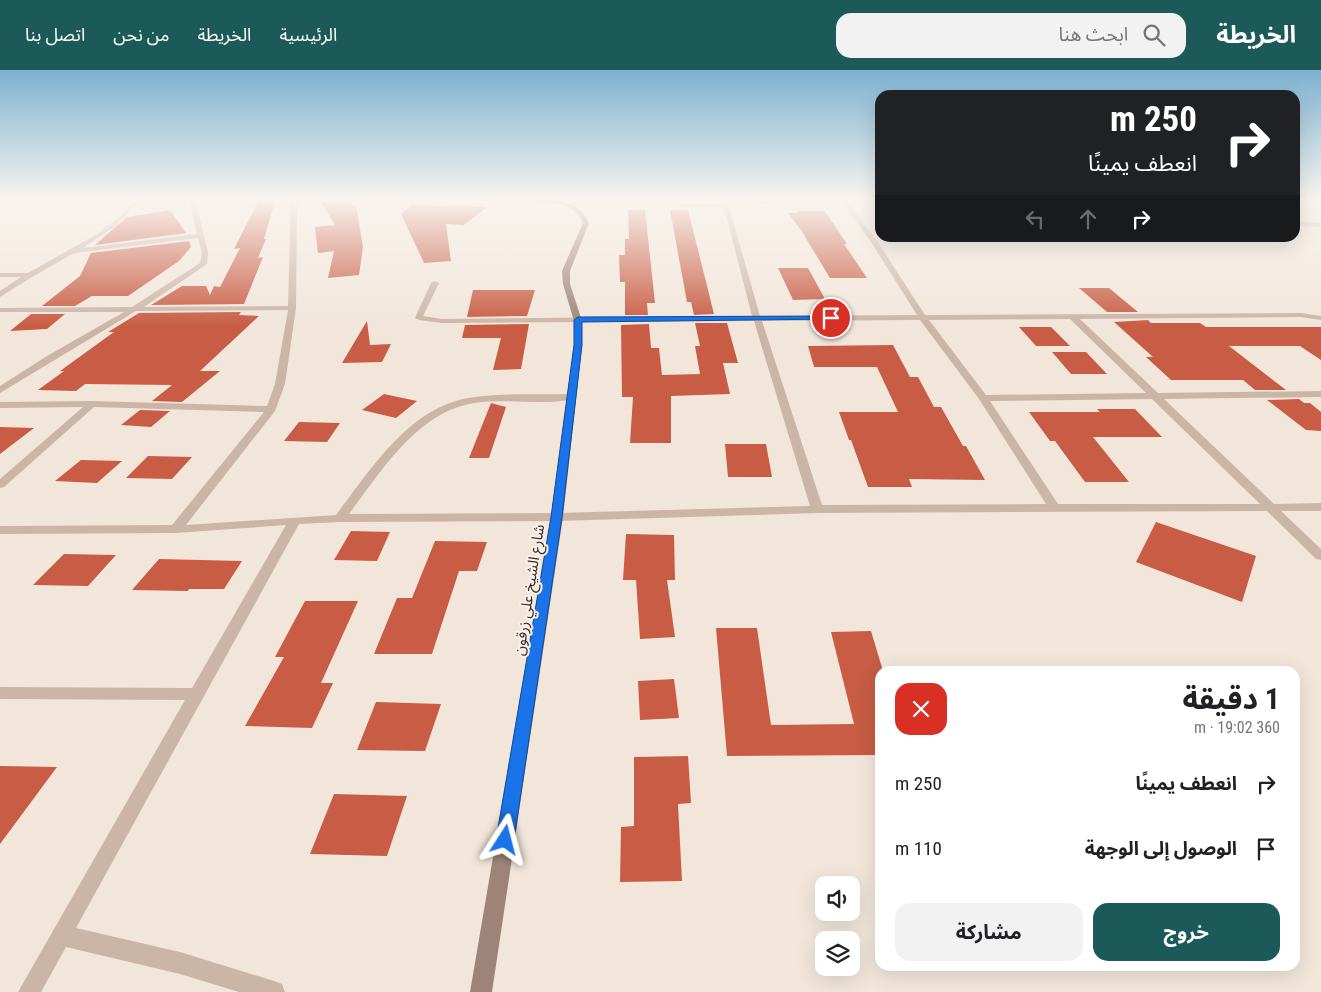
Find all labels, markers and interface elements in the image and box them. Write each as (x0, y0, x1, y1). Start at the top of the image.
search box (836, 13, 1186, 58)
icon: search (1140, 21, 1168, 49)
text: الخريطة (1216, 21, 1296, 49)
text: ابحث هنا (1058, 23, 1128, 46)
text: اتصل بنا (25, 24, 85, 45)
text: من نحن (113, 24, 169, 45)
text: الخريطة (197, 24, 251, 45)
text: الرئيسية (279, 24, 337, 45)
text: 250 m (1110, 99, 1197, 140)
icon: right (1215, 110, 1280, 175)
text: انعطف يمينًا (1088, 151, 1197, 176)
icon: left (1021, 205, 1049, 233)
icon: ahead (1074, 205, 1102, 233)
icon: right (1127, 205, 1155, 233)
pin (810, 297, 852, 339)
icon: arrive (817, 304, 845, 332)
street label: شارع الشيخ علي زرقون (510, 523, 551, 657)
text: 1 دقيقة (1182, 681, 1280, 716)
button: close (895, 683, 947, 735)
text: 360 m · 19:02 (1194, 718, 1280, 737)
icon: right (1252, 770, 1280, 798)
text: 250 m (895, 772, 942, 795)
text: انعطف يمينًا (1135, 772, 1237, 795)
position arrow (478, 813, 530, 865)
icon: arrive (1252, 835, 1280, 863)
text: 110 m (895, 837, 942, 860)
text: الوصول إلى الوجهة (1085, 837, 1237, 860)
map controls (815, 876, 860, 976)
button: sound (815, 876, 860, 921)
button: مشاركة (895, 903, 1083, 961)
button: خروج (1093, 903, 1280, 961)
button: layers (815, 931, 860, 976)

